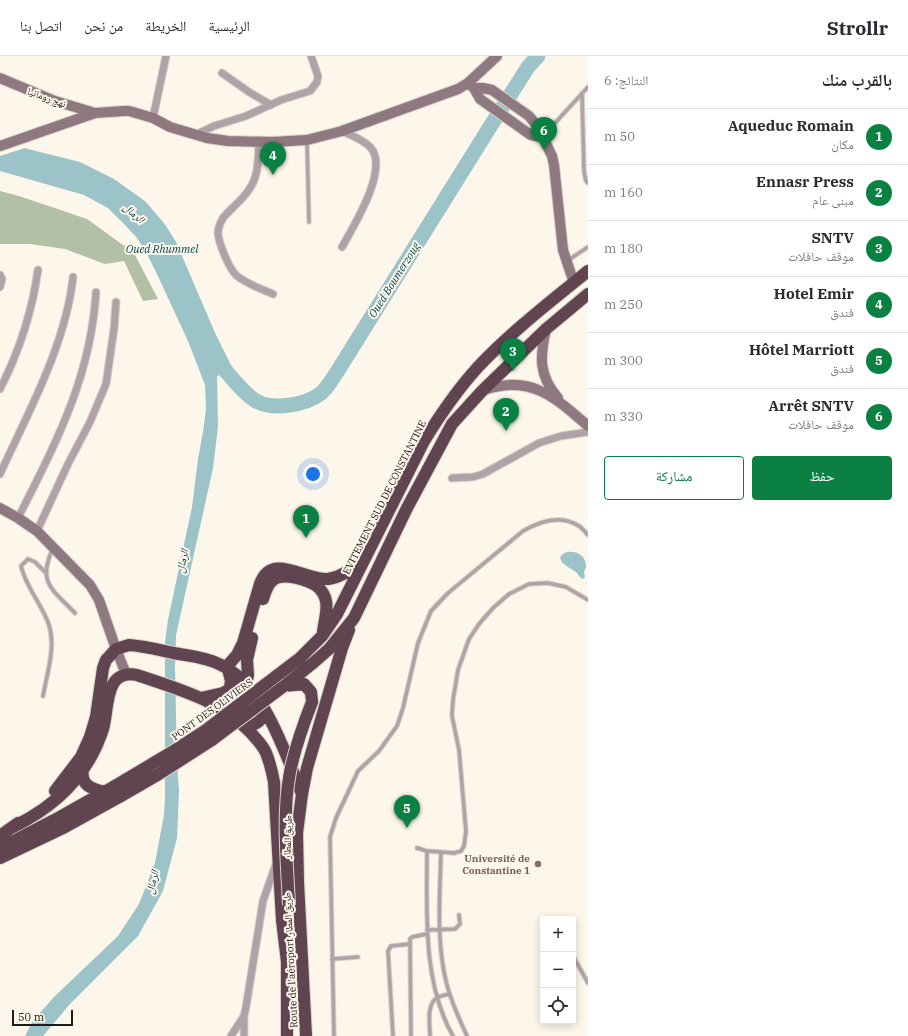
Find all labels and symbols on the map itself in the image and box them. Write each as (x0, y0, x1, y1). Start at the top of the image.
street label: نهج رومانيا (26, 85, 68, 111)
pin: 6 (531, 117, 557, 150)
pin: 4 (260, 142, 286, 175)
water label: الرمال (120, 200, 149, 227)
water label: Oued Boumerzoug (365, 239, 423, 320)
water label: Oued Rhummel (126, 242, 199, 256)
pin: 3 (500, 338, 526, 371)
pin: 2 (493, 398, 519, 431)
street label: EVITEMENT SUD DE CONSTANTINE (340, 418, 429, 577)
your location (303, 464, 323, 484)
pin: 1 (293, 505, 319, 538)
water label: الرمال (173, 547, 192, 574)
street label: PONT DES OLIVIERS (169, 675, 256, 743)
pin: 5 (394, 795, 420, 828)
street label: طريق المطار (280, 814, 295, 860)
place label: Université de Constantine 1 (462, 852, 530, 877)
marker: Université de Constantine 1 (533, 859, 543, 869)
water label: الرمال (142, 867, 162, 895)
street label: Route de l'aéroport طريق المطار (280, 891, 301, 1028)
scale bar (12, 1008, 73, 1027)

